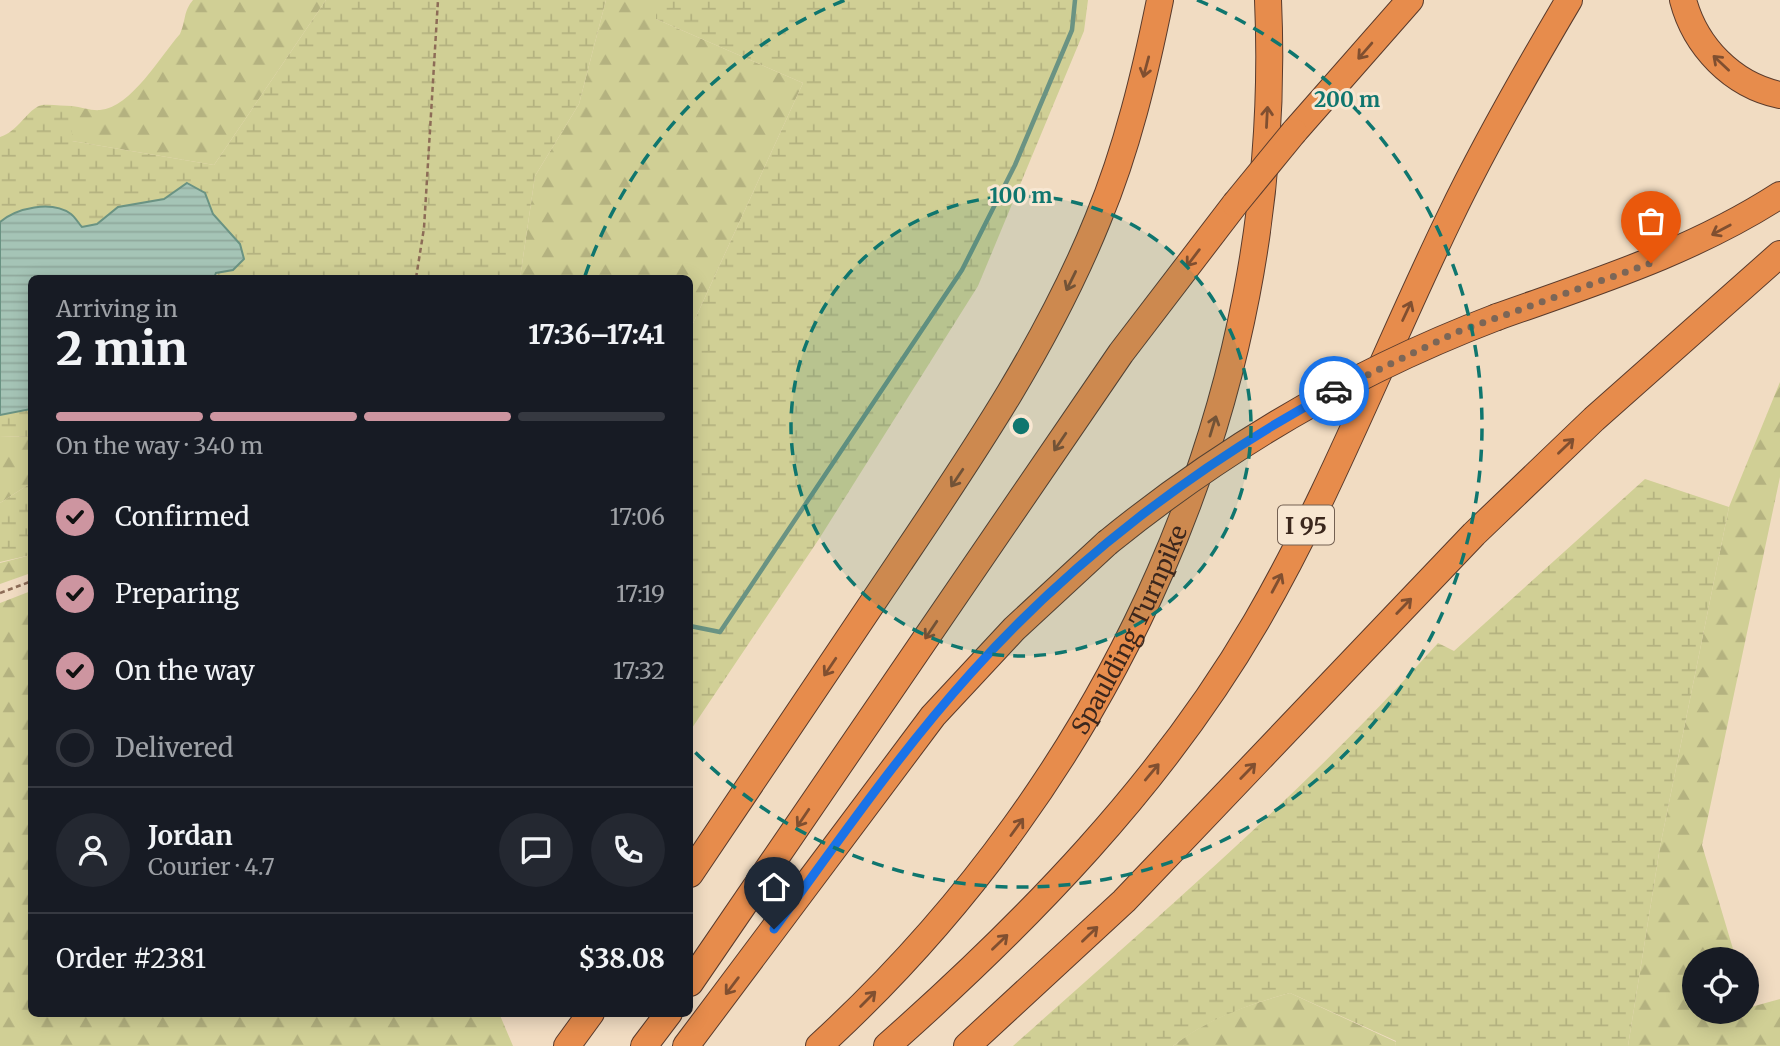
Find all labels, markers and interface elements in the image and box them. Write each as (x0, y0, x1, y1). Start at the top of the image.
one-way arrow (1357, 42, 1373, 60)
one-way arrow (1713, 55, 1730, 72)
one-way arrow (1138, 56, 1151, 78)
text: 200 m (1314, 86, 1380, 113)
one-way arrow (1260, 106, 1273, 129)
text: 100 m (990, 182, 1052, 209)
pin (1621, 191, 1681, 263)
icon: bag (1632, 202, 1670, 240)
one-way arrow (1711, 223, 1732, 237)
one-way arrow (1186, 249, 1201, 267)
one-way arrow (1064, 270, 1077, 291)
text: Arriving in (56, 294, 178, 323)
one-way arrow (1401, 301, 1414, 322)
text: 17:36–17:41 (528, 318, 665, 351)
text: 2 min (56, 320, 188, 378)
courier (1299, 356, 1369, 426)
icon: car (1315, 372, 1353, 410)
centre of rings (1009, 414, 1033, 438)
one-way arrow (1208, 416, 1220, 438)
text: On the way · 340 m (56, 431, 263, 460)
one-way arrow (1053, 432, 1067, 452)
one-way arrow (1558, 438, 1575, 455)
one-way arrow (950, 467, 964, 487)
icon: check (56, 498, 94, 536)
text: Confirmed (115, 500, 250, 533)
text: 17:06 (610, 502, 665, 531)
road number: I 95 (1278, 505, 1334, 544)
street label: Spaulding Turnpike (1064, 520, 1194, 740)
one-way arrow (1270, 573, 1284, 593)
icon: check (56, 575, 94, 613)
text: Preparing (115, 577, 239, 610)
text: 17:19 (616, 579, 665, 608)
one-way arrow (1396, 598, 1413, 615)
one-way arrow (924, 620, 938, 639)
icon: check (56, 652, 94, 690)
text: On the way (115, 654, 255, 687)
text: 17:32 (613, 656, 665, 685)
one-way arrow (823, 656, 837, 676)
text: Delivered (115, 731, 234, 764)
one-way arrow (1239, 762, 1256, 779)
one-way arrow (1144, 764, 1159, 782)
one-way arrow (796, 808, 810, 827)
button: person (56, 813, 130, 887)
button: chat (499, 813, 573, 887)
button: phone (591, 813, 665, 887)
one-way arrow (1009, 818, 1024, 837)
text: Jordan (148, 819, 233, 852)
text: Courier · 4.7 (148, 852, 275, 881)
pin (744, 857, 804, 929)
icon: home (755, 868, 793, 906)
one-way arrow (1081, 926, 1098, 943)
one-way arrow (991, 933, 1008, 950)
text: Order #2381 (56, 942, 206, 975)
text: $38.08 (578, 942, 665, 975)
map controls (1682, 947, 1759, 1024)
button: locate (1682, 947, 1759, 1024)
one-way arrow (724, 977, 739, 995)
one-way arrow (860, 991, 877, 1008)

